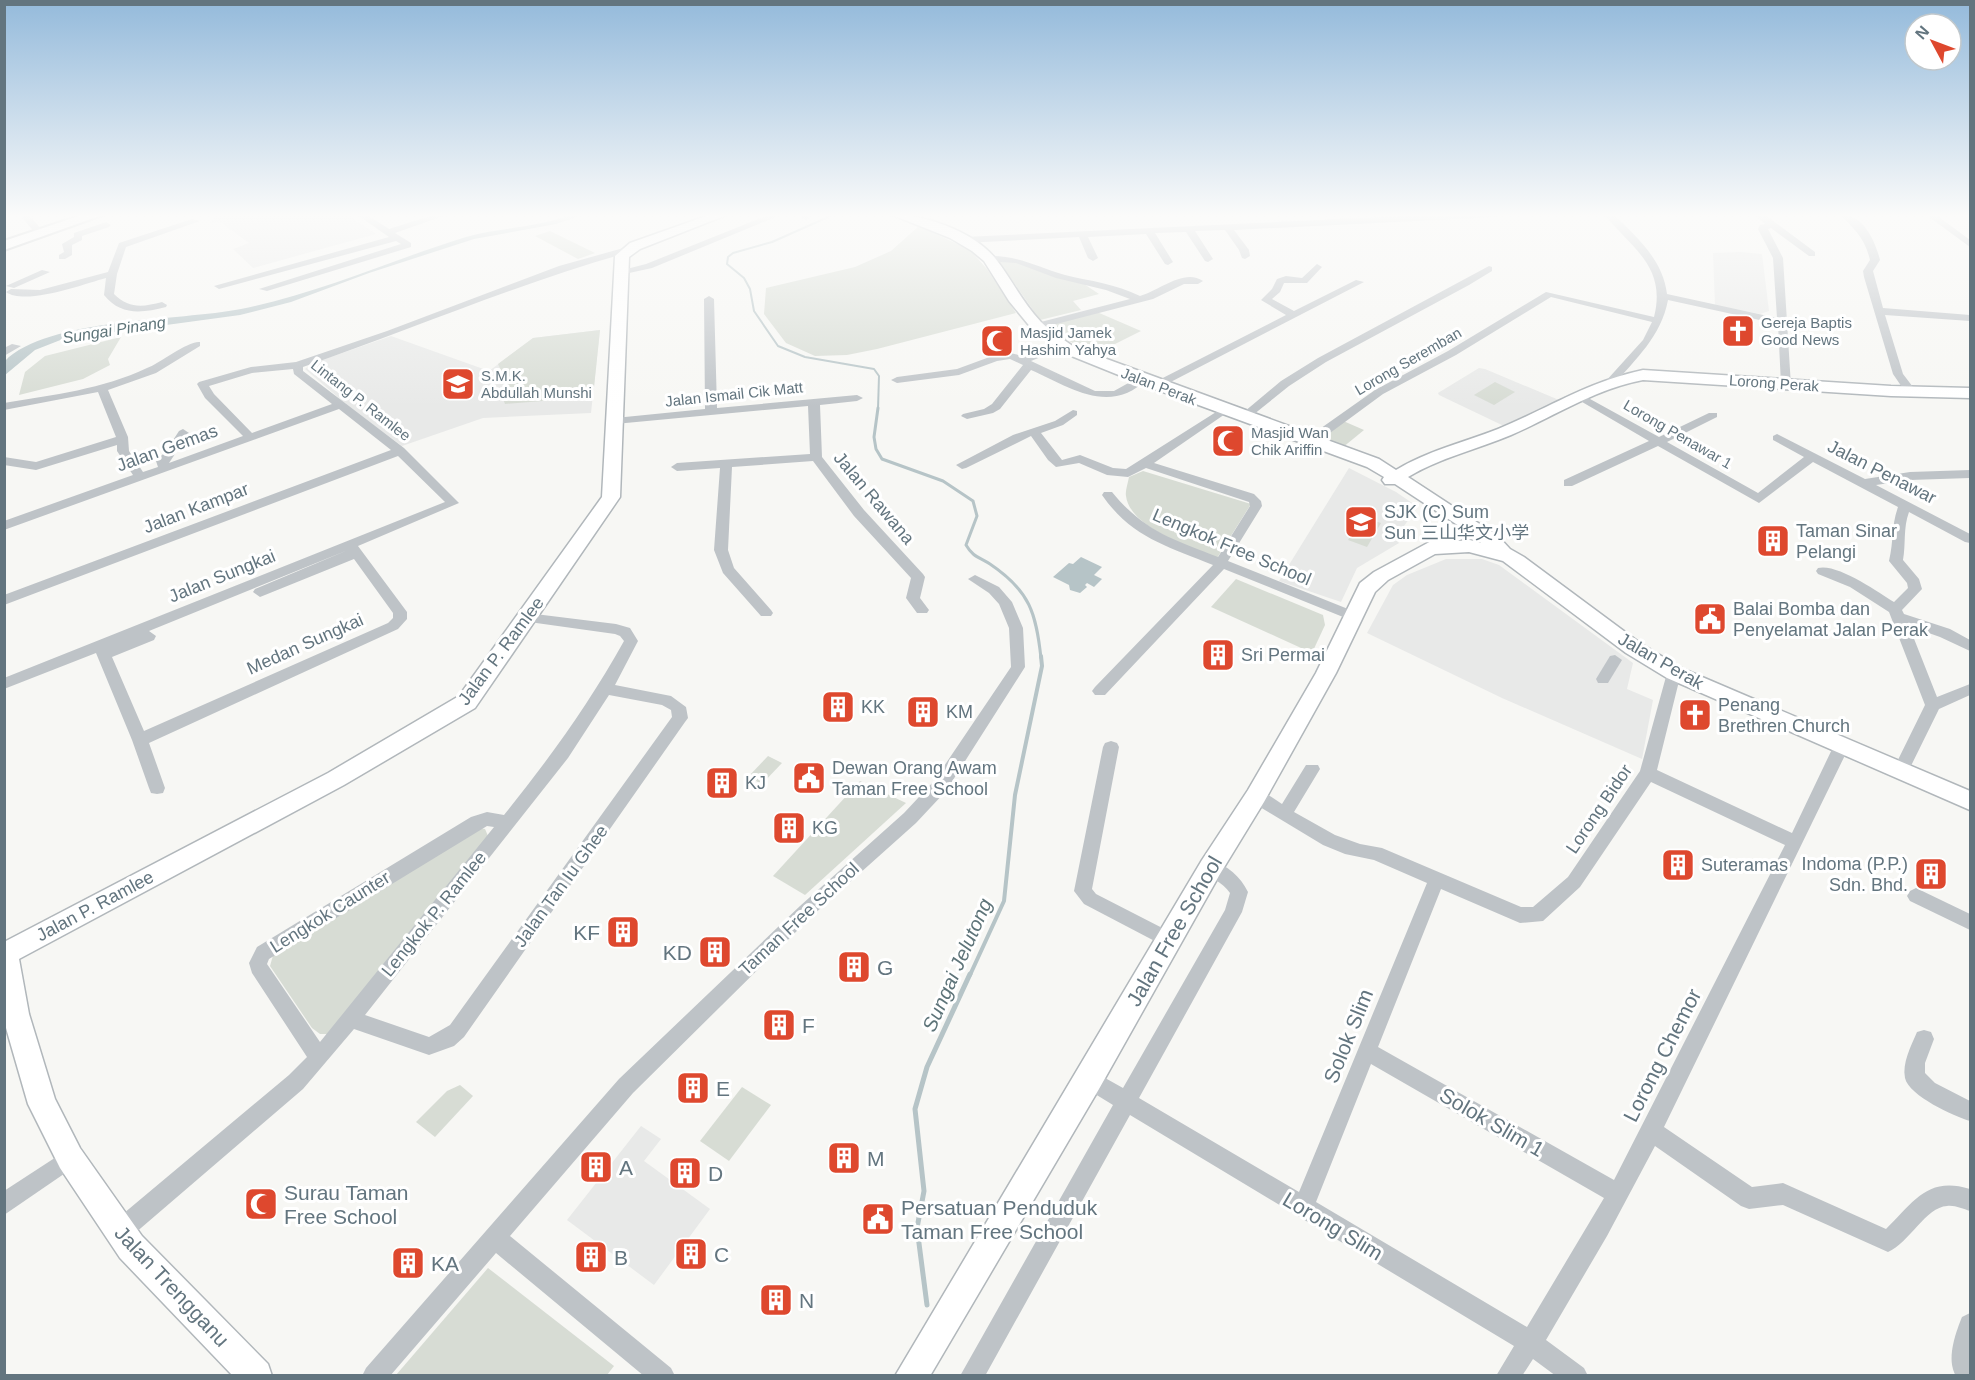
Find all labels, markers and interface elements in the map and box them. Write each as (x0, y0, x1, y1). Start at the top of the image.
north arrow (1903, 12, 1963, 72)
text: N (1912, 23, 1932, 42)
water label: Sungai Pinang (61, 313, 167, 347)
church icon: Gereja Baptis Good News (1720, 313, 1756, 349)
place label: Gereja Baptis Good News (1761, 314, 1852, 348)
mosque icon: Masjid Jamek Hashim Yahya (979, 323, 1015, 359)
place label: Masjid Jamek Hashim Yahya (1020, 324, 1117, 358)
street label: Lorong Seremban (1352, 324, 1464, 398)
street label: Lintang P. Ramlee (308, 356, 414, 444)
street label: Jalan Perak (1119, 364, 1199, 408)
school or university icon: S.M.K. Abdullah Munshi (440, 366, 476, 402)
place label: S.M.K. Abdullah Munshi (481, 367, 592, 401)
street label: Lorong Perak (1728, 371, 1820, 395)
street label: Jalan Ismail Cik Matt (664, 378, 805, 410)
street label: Lorong Penawar 1 (1621, 396, 1735, 472)
street label: Jalan Gemas (114, 420, 220, 476)
mosque icon: Masjid Wan Chik Ariffin (1210, 423, 1246, 459)
place label: Masjid Wan Chik Ariffin (1251, 424, 1329, 458)
street label: Jalan Penawar (1824, 436, 1940, 508)
street label: Jalan Rawana (830, 448, 919, 549)
street label: Jalan Kampar (141, 479, 251, 537)
place label: SJK (C) Sum Sun 三山华文小学 (1384, 502, 1529, 543)
school or university icon: SJK (C) Sum Sun 三山华文小学 (1343, 504, 1379, 540)
street label: Lengkok Free School (1150, 505, 1314, 589)
place label: Taman Sinar Pelangi (1796, 521, 1897, 562)
building icon: Taman Sinar Pelangi (1755, 523, 1791, 559)
street label: Jalan Sungkai (166, 546, 278, 606)
street label: Jalan P. Ramlee (454, 593, 548, 709)
place label: Balai Bomba dan Penyelamat Jalan Perak (1733, 599, 1929, 640)
public building icon: Balai Bomba dan Penyelamat Jalan Perak (1692, 601, 1728, 637)
street label: Medan Sungkai (244, 609, 366, 679)
street label: Jalan Perak (1615, 629, 1708, 694)
building icon: Sri Permai (1200, 637, 1236, 673)
place label: Sri Permai (1241, 645, 1325, 665)
building icon: KK (820, 689, 856, 725)
building icon: KM (905, 694, 941, 730)
place label: Penang Brethren Church (1718, 695, 1850, 736)
place label: KK (861, 697, 885, 717)
church icon: Penang Brethren Church (1677, 697, 1713, 733)
place label: KM (946, 702, 973, 722)
place label: Dewan Orang Awam Taman Free School (832, 758, 997, 799)
public building icon: Dewan Orang Awam Taman Free School (791, 760, 827, 796)
street label: Lorong Bidor (1562, 761, 1636, 857)
building icon: KJ (704, 765, 740, 801)
place label: KJ (745, 773, 766, 793)
building icon: KG (771, 810, 807, 846)
place label: KG (812, 818, 838, 838)
street label: Jalan Tan Iu Ghee (510, 821, 612, 951)
building icon: Suteramas (1660, 847, 1696, 883)
street label: Lengkok P. Ramlee (378, 848, 490, 980)
street label: Jalan Free School (1122, 852, 1226, 1010)
place label: Indoma (P.P.) Sdn. Bhd. (1802, 854, 1908, 895)
place label: Suteramas (1701, 855, 1788, 875)
building icon: Indoma (P.P.) Sdn. Bhd. (1913, 856, 1949, 892)
street label: Taman Free School (735, 858, 863, 980)
street label: Jalan P. Ramlee (33, 867, 157, 945)
street label: Lengkok Caunter (267, 867, 393, 957)
water label: Sungai Jelutong (918, 895, 996, 1035)
building icon: KF (605, 914, 641, 950)
place label: KF (573, 921, 600, 944)
building icon: KD (697, 934, 733, 970)
place label: KD (663, 941, 692, 964)
building icon: G (836, 949, 872, 985)
place label: G (877, 956, 893, 979)
street label: Lorong Chemor (1619, 985, 1705, 1125)
street label: Solok Slim (1319, 986, 1377, 1086)
building icon: F (761, 1007, 797, 1043)
place label: F (802, 1014, 815, 1037)
building icon: E (675, 1070, 711, 1106)
place label: E (716, 1077, 730, 1100)
street label: Solok Slim 1 (1436, 1083, 1548, 1161)
building icon: M (826, 1140, 862, 1176)
place label: M (867, 1147, 885, 1170)
building icon: A (578, 1149, 614, 1185)
building icon: D (667, 1155, 703, 1191)
place label: A (619, 1156, 633, 1179)
place label: D (708, 1162, 723, 1185)
place label: Surau Taman Free School (284, 1181, 409, 1228)
mosque icon: Surau Taman Free School (243, 1186, 279, 1222)
street label: Lorong Slim (1279, 1187, 1387, 1265)
place label: Persatuan Penduduk Taman Free School (901, 1196, 1098, 1243)
public building icon: Persatuan Penduduk Taman Free School (860, 1201, 896, 1237)
street label: Jalan Trengganu (110, 1221, 234, 1351)
building icon: C (673, 1236, 709, 1272)
building icon: B (573, 1239, 609, 1275)
place label: C (714, 1243, 729, 1266)
building icon: KA (390, 1245, 426, 1281)
place label: B (614, 1246, 628, 1269)
place label: KA (431, 1252, 459, 1275)
building icon: N (758, 1282, 794, 1318)
place label: N (799, 1289, 814, 1312)

